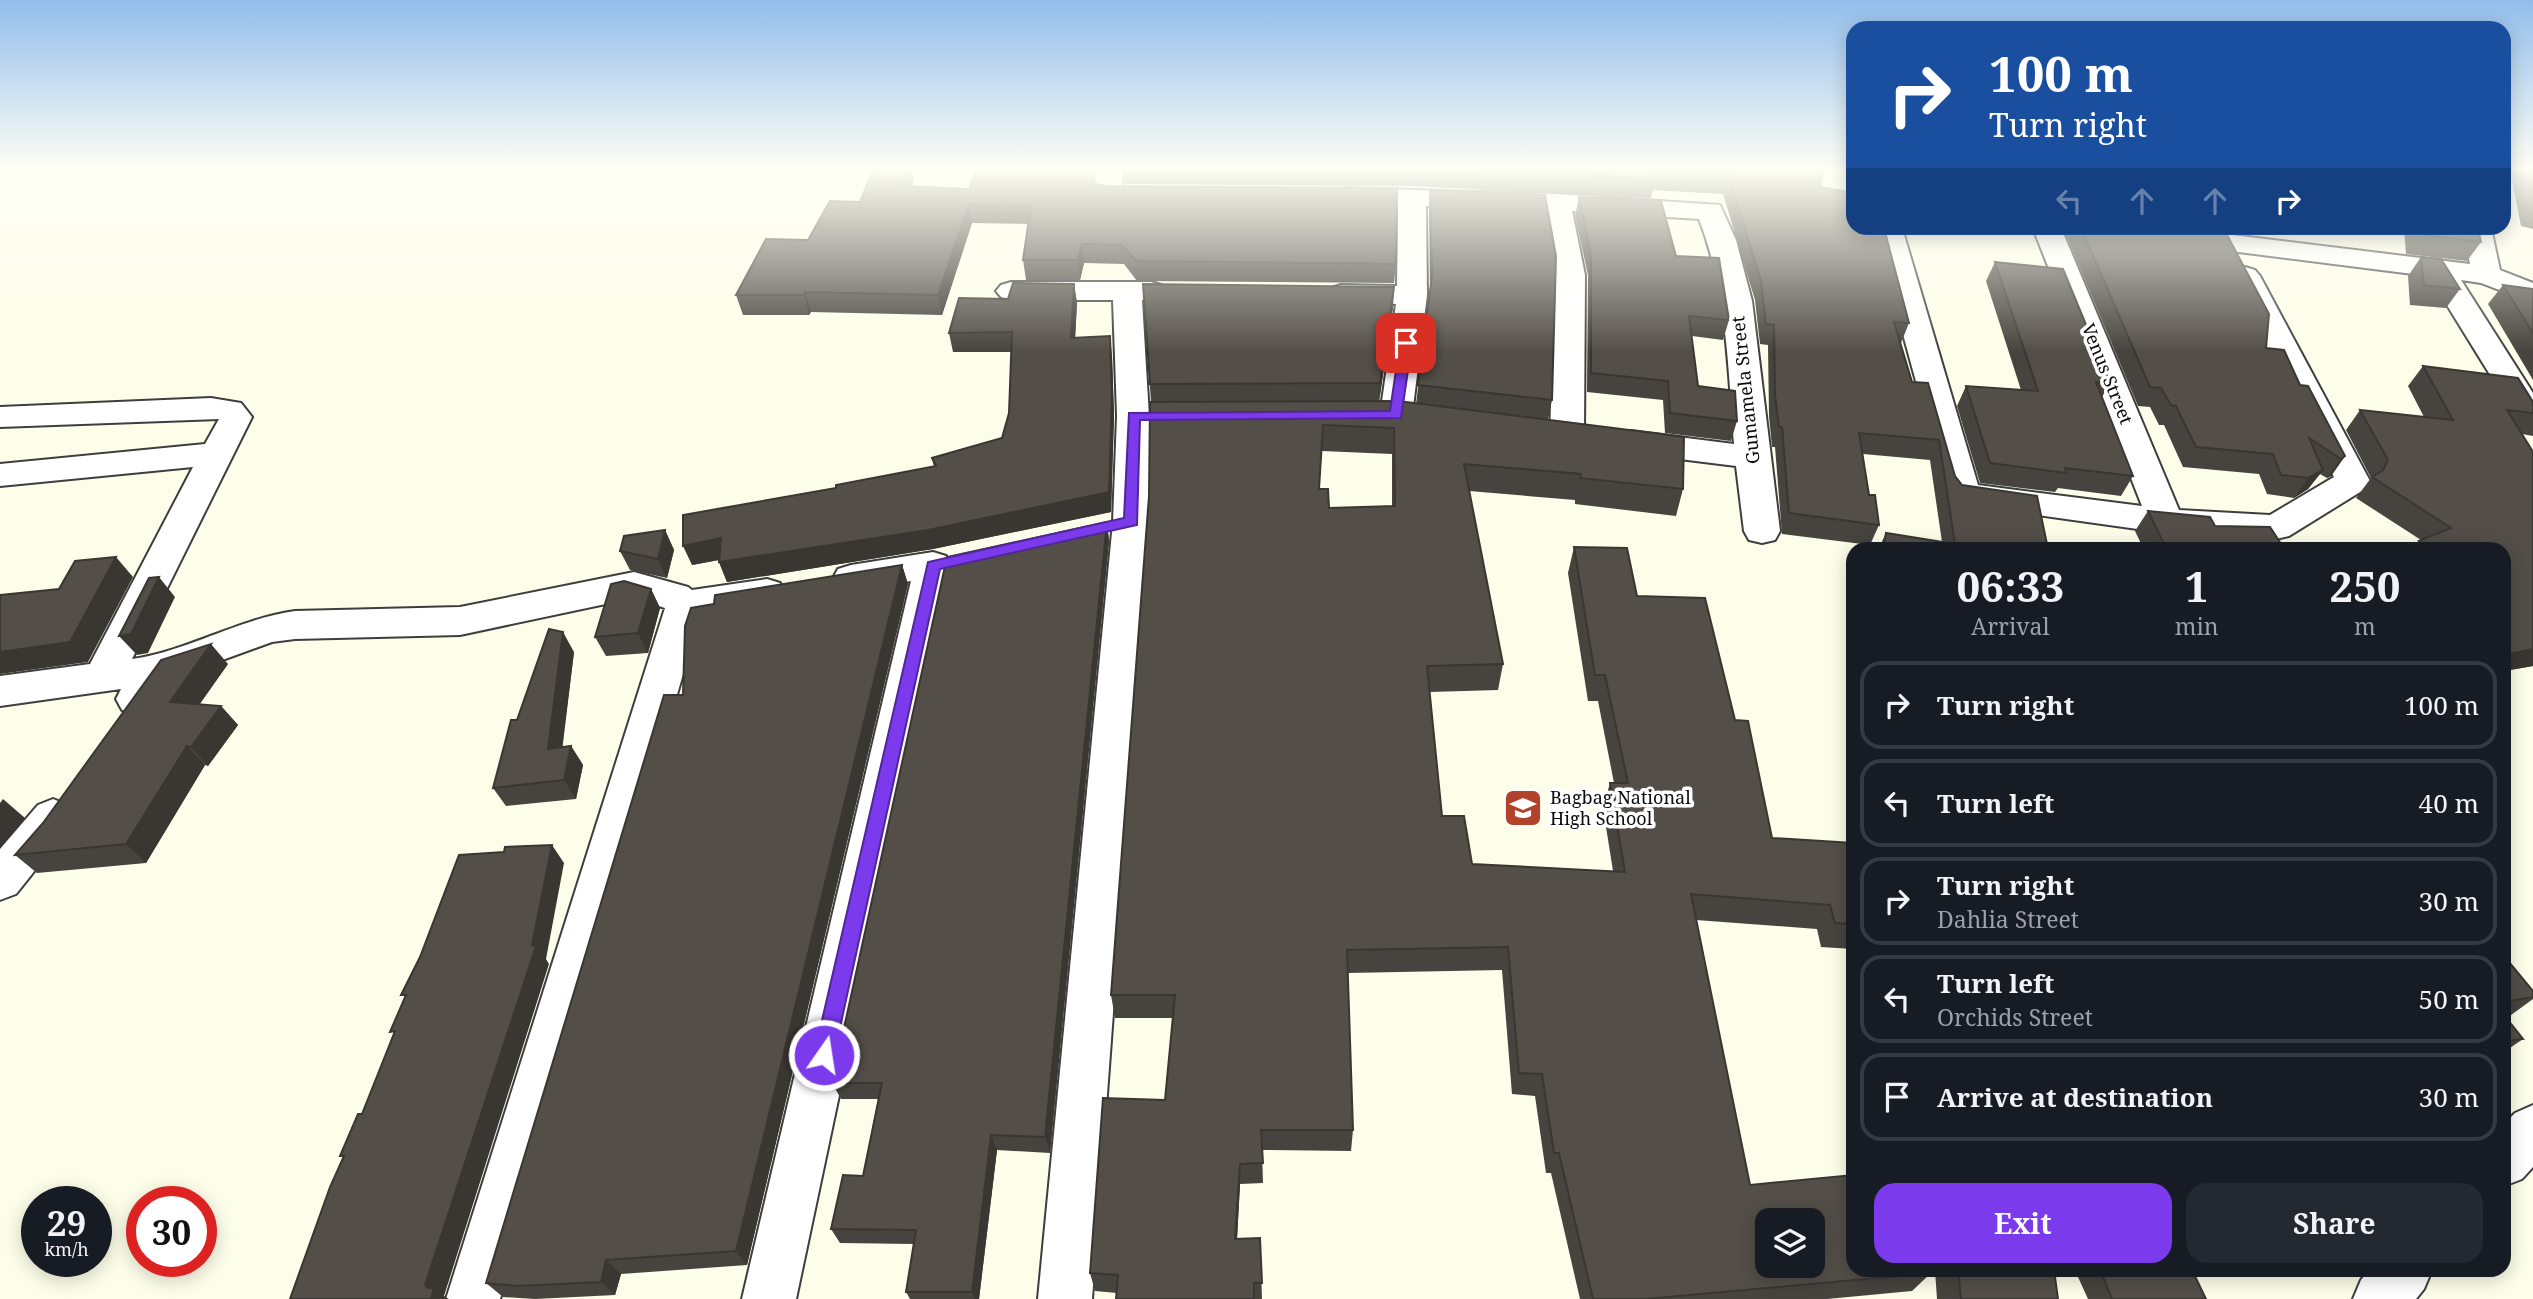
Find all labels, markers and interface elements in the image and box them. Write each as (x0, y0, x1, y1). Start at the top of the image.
text: 100 m (1989, 40, 2133, 106)
icon: right (1874, 49, 1965, 140)
text: Turn right (1989, 103, 2147, 146)
icon: left (2050, 182, 2088, 220)
icon: ahead (2123, 182, 2161, 220)
icon: ahead (2196, 182, 2234, 220)
icon: right (2269, 182, 2307, 220)
pin (1376, 313, 1436, 373)
street label: Gumamela Street (1725, 315, 1765, 465)
street label: Venus Street (2077, 320, 2139, 428)
icon: arrive (1387, 324, 1425, 362)
text: 06:33 (1957, 557, 2064, 614)
text: 1 (2185, 557, 2209, 614)
text: 250 (2329, 557, 2400, 614)
text: Arrival (1971, 610, 2050, 642)
text: min (2175, 610, 2219, 642)
text: m (2354, 610, 2376, 642)
icon: right (1878, 686, 1916, 724)
text: Turn right (1937, 687, 2074, 723)
text: 100 m (2404, 687, 2479, 723)
icon: left (1878, 784, 1916, 822)
place label: Bagbag National High School (1550, 785, 1691, 830)
text: Turn left (1937, 785, 2054, 821)
text: 40 m (2419, 785, 2479, 821)
school or university icon: Bagbag National High School (1502, 787, 1544, 829)
text: Turn right (1937, 867, 2074, 903)
icon: right (1878, 882, 1916, 920)
text: 30 m (2419, 883, 2479, 919)
text: Dahlia Street (1937, 903, 2079, 935)
text: Turn left (1937, 965, 2054, 1001)
icon: left (1878, 980, 1916, 1018)
text: 50 m (2419, 981, 2479, 1017)
text: Orchids Street (1937, 1001, 2093, 1033)
position arrow (787, 1018, 861, 1092)
icon: arrive (1878, 1078, 1916, 1116)
text: Arrive at destination (1937, 1079, 2213, 1115)
text: 30 m (2419, 1079, 2479, 1115)
button: Exit (1874, 1183, 2172, 1263)
button: Share (2186, 1183, 2483, 1263)
speed limit sign: 30 (126, 1186, 217, 1277)
text: 29 (47, 1199, 86, 1246)
map controls (1755, 1208, 1825, 1278)
button: layers (1755, 1208, 1825, 1278)
text: km/h (44, 1237, 89, 1261)

